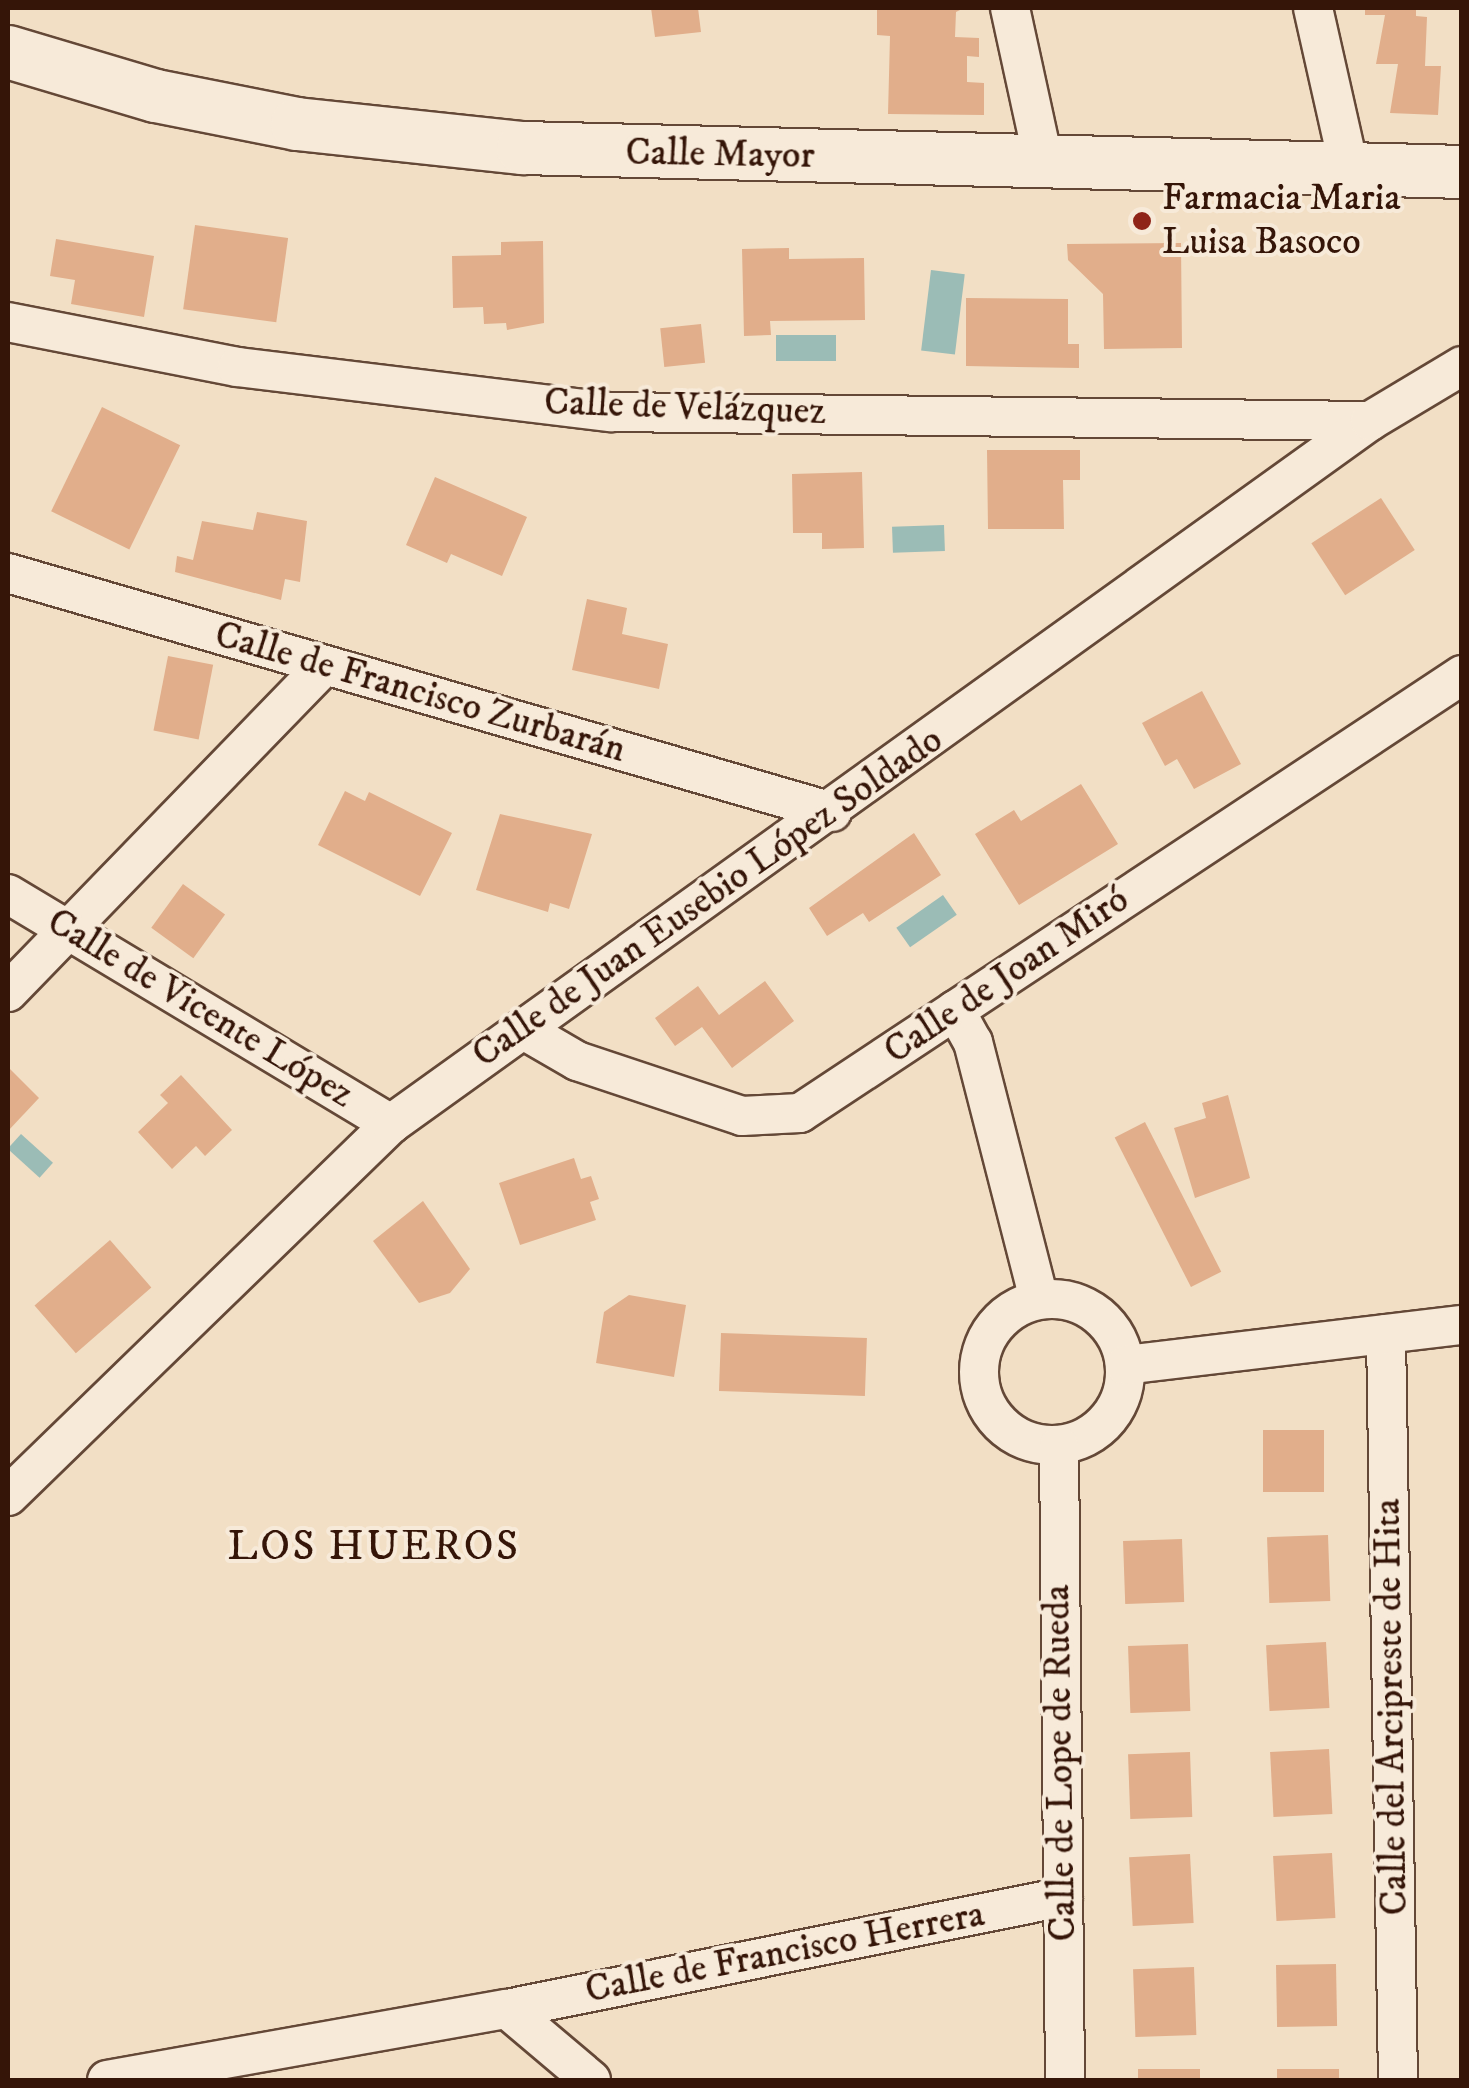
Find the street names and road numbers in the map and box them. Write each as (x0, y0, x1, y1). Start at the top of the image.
street label: Calle Mayor (625, 131, 815, 179)
street label: Calle de Velázquez (543, 380, 827, 436)
street label: Calle de Francisco Zurbarán (209, 612, 631, 774)
street label: Calle de Juan Eusebio López Soldado (464, 718, 952, 1078)
street label: Calle de Joan Miró (876, 877, 1138, 1075)
street label: Calle de Vicente López (39, 899, 361, 1119)
street label: Calle del Arcipreste de Hita (1366, 1498, 1418, 1916)
street label: Calle de Lope de Rueda (1035, 1584, 1087, 1942)
street label: Calle de Francisco Herrera (582, 1892, 988, 2014)

